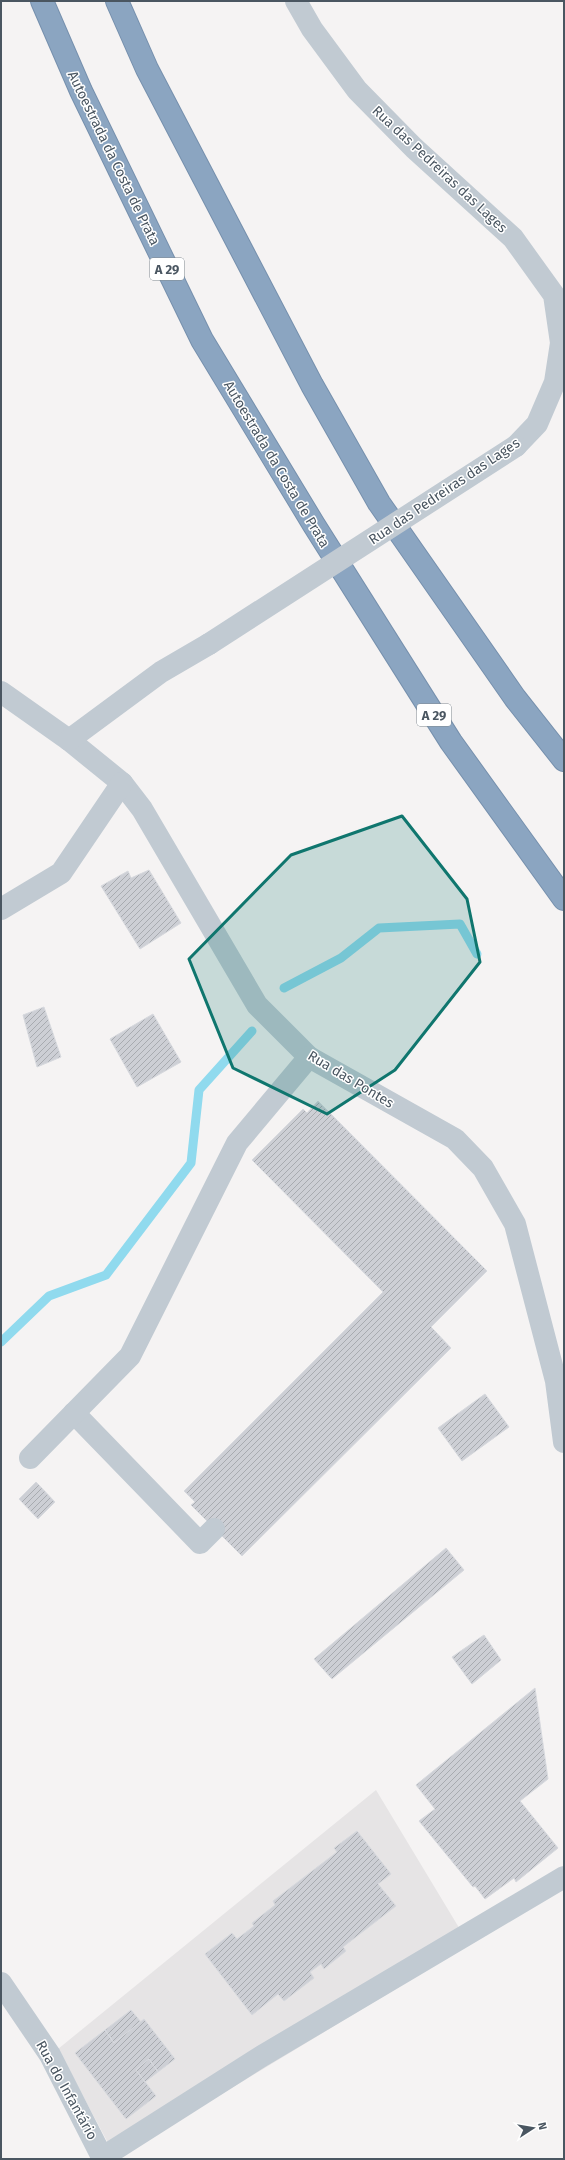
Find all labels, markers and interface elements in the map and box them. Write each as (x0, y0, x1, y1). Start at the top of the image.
street label: Autoestrada da Costa de Prata (64, 68, 163, 248)
street label: Rua das Pedreiras das Lages (369, 102, 511, 237)
road number: A 29 (150, 258, 184, 280)
street label: Autoestrada da Costa de Prata (220, 378, 333, 551)
street label: Rua das Pedreiras das Lages (365, 434, 523, 548)
road number: A 29 (417, 704, 451, 726)
street label: Rua das Pontes (305, 1047, 397, 1112)
street label: Rua do Infantário (32, 2038, 101, 2143)
north arrow (513, 2108, 553, 2148)
text: N (535, 2121, 549, 2131)

